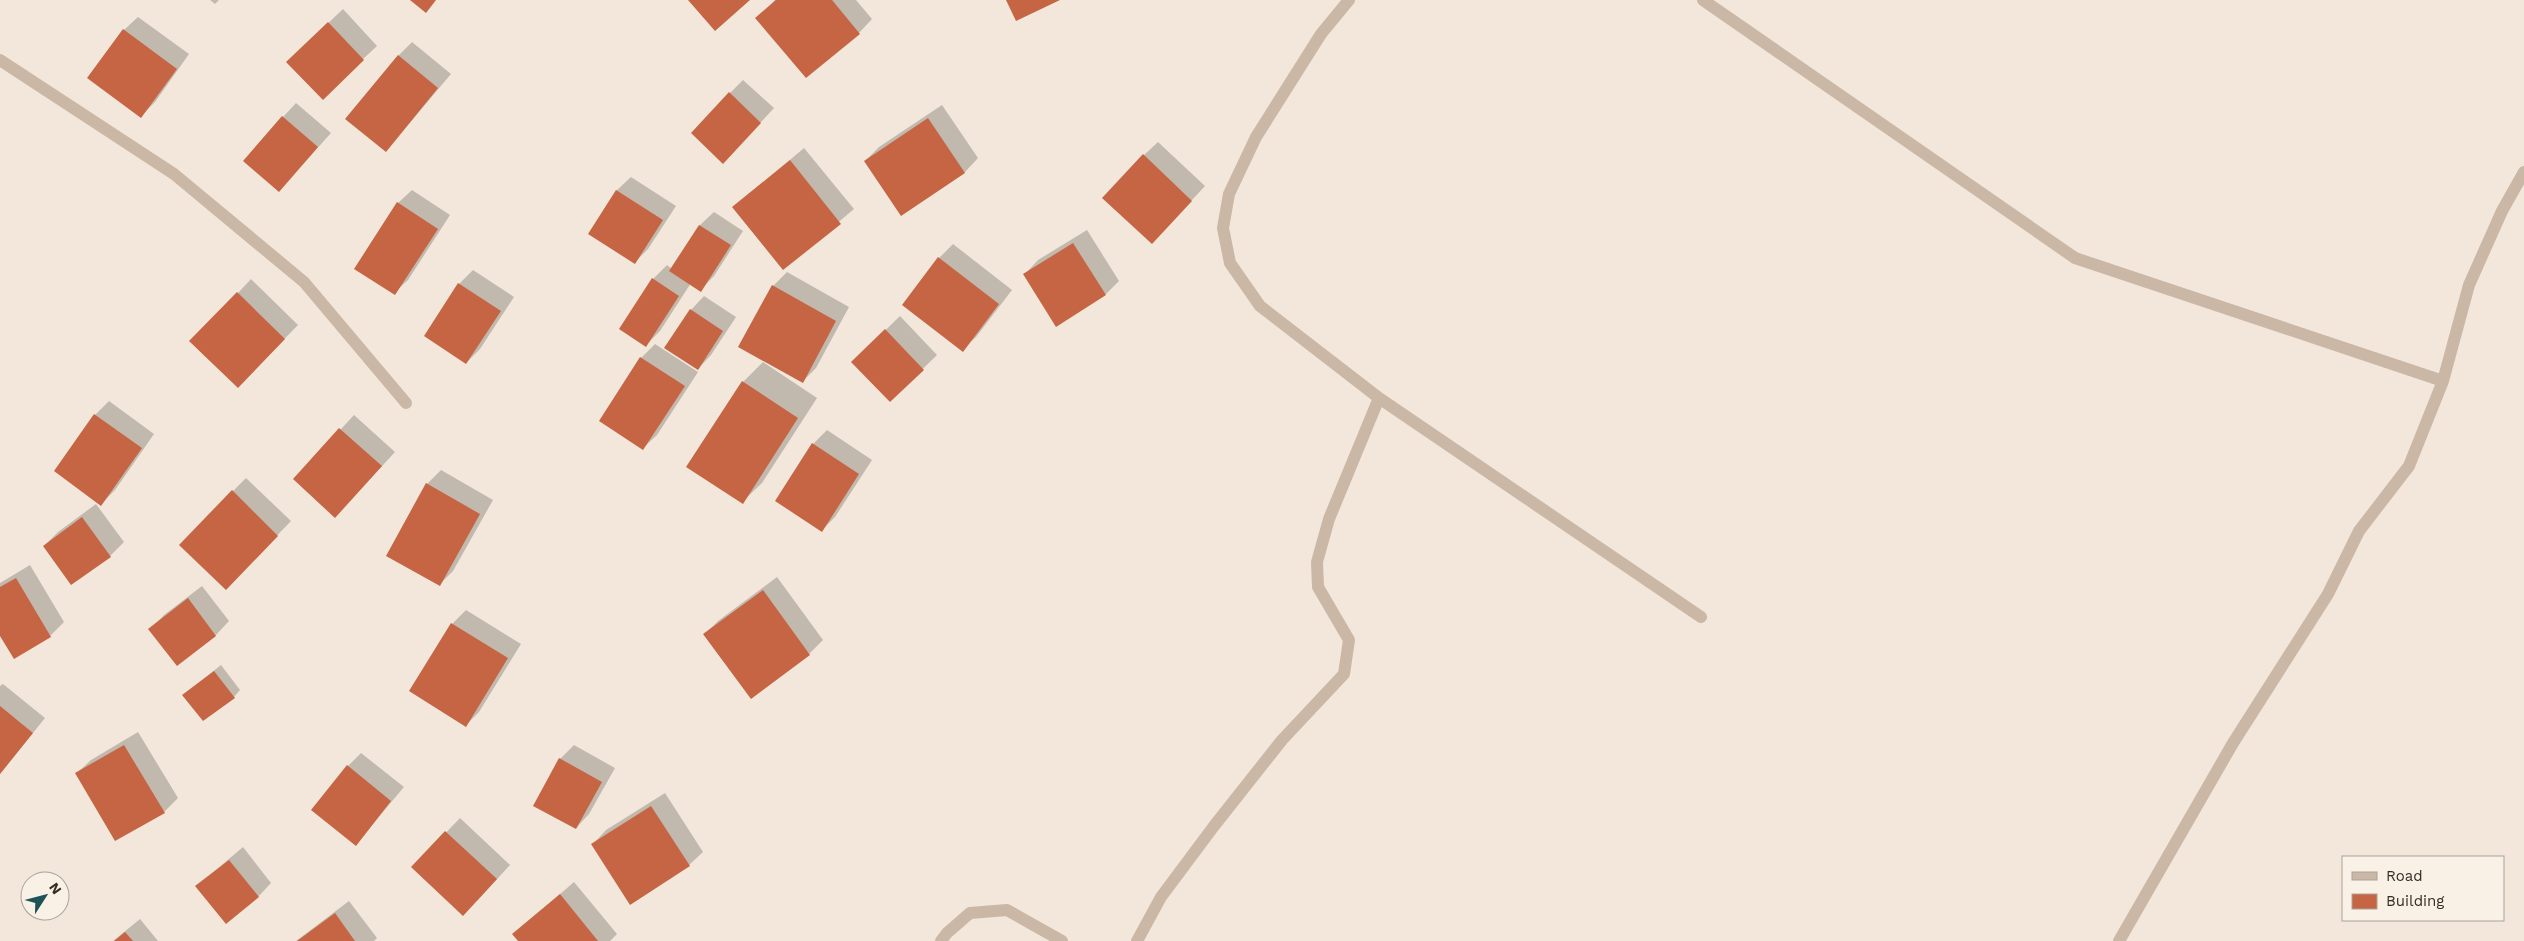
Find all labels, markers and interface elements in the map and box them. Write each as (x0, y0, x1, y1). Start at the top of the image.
legend (2342, 856, 2504, 921)
text: Road (2386, 867, 2423, 885)
north arrow (20, 871, 70, 921)
text: N (46, 879, 65, 897)
text: Building (2386, 892, 2444, 910)

